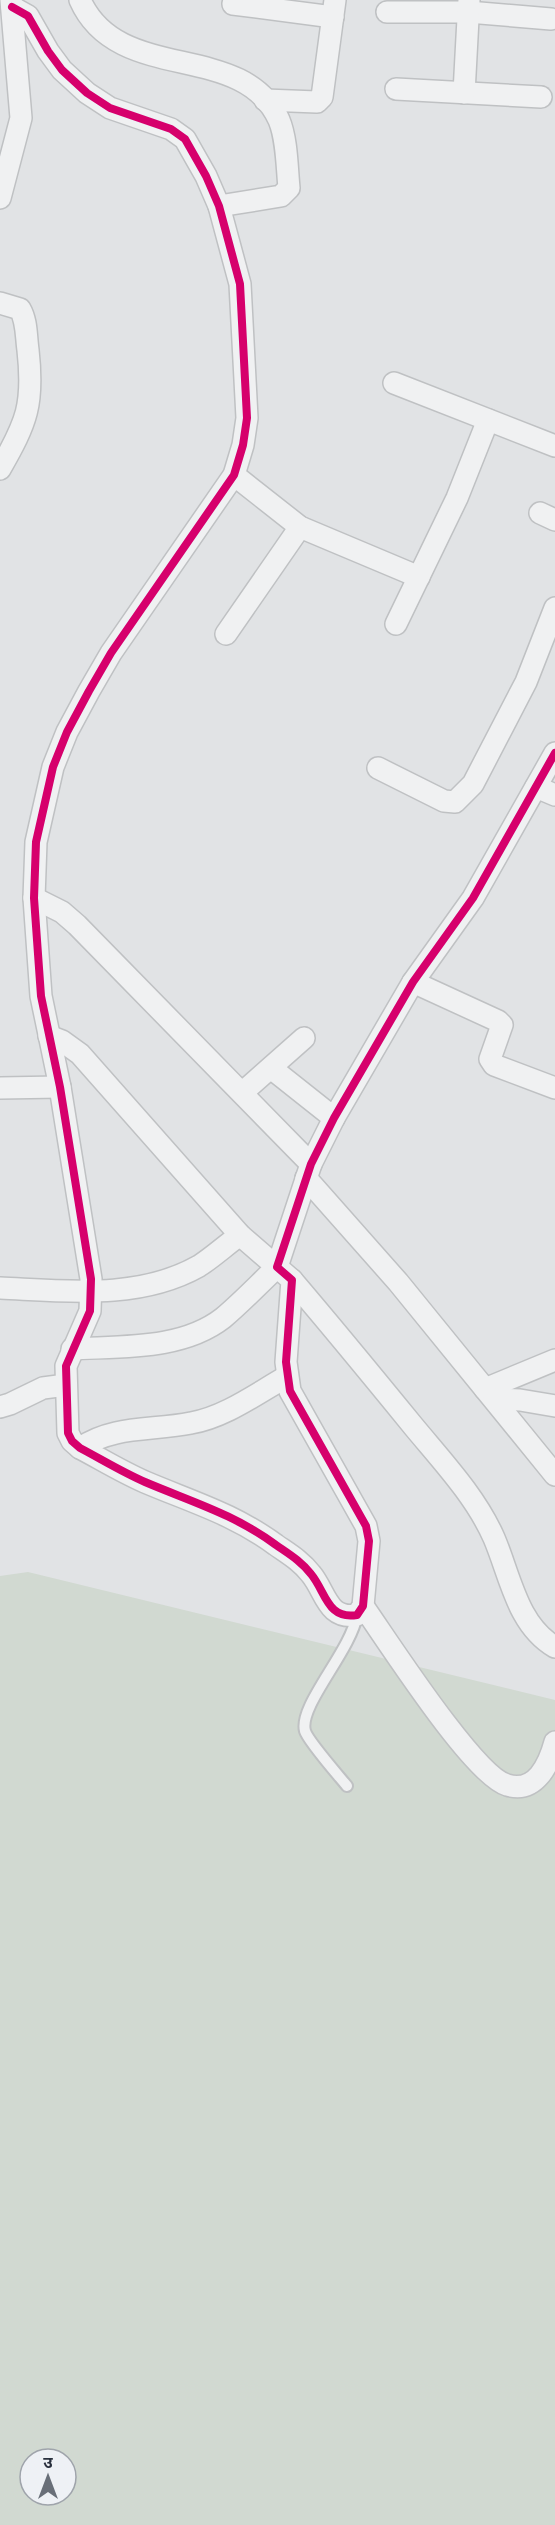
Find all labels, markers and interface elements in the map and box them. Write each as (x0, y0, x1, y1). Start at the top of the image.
north arrow (18, 2447, 78, 2507)
text: उ (43, 2454, 53, 2471)

